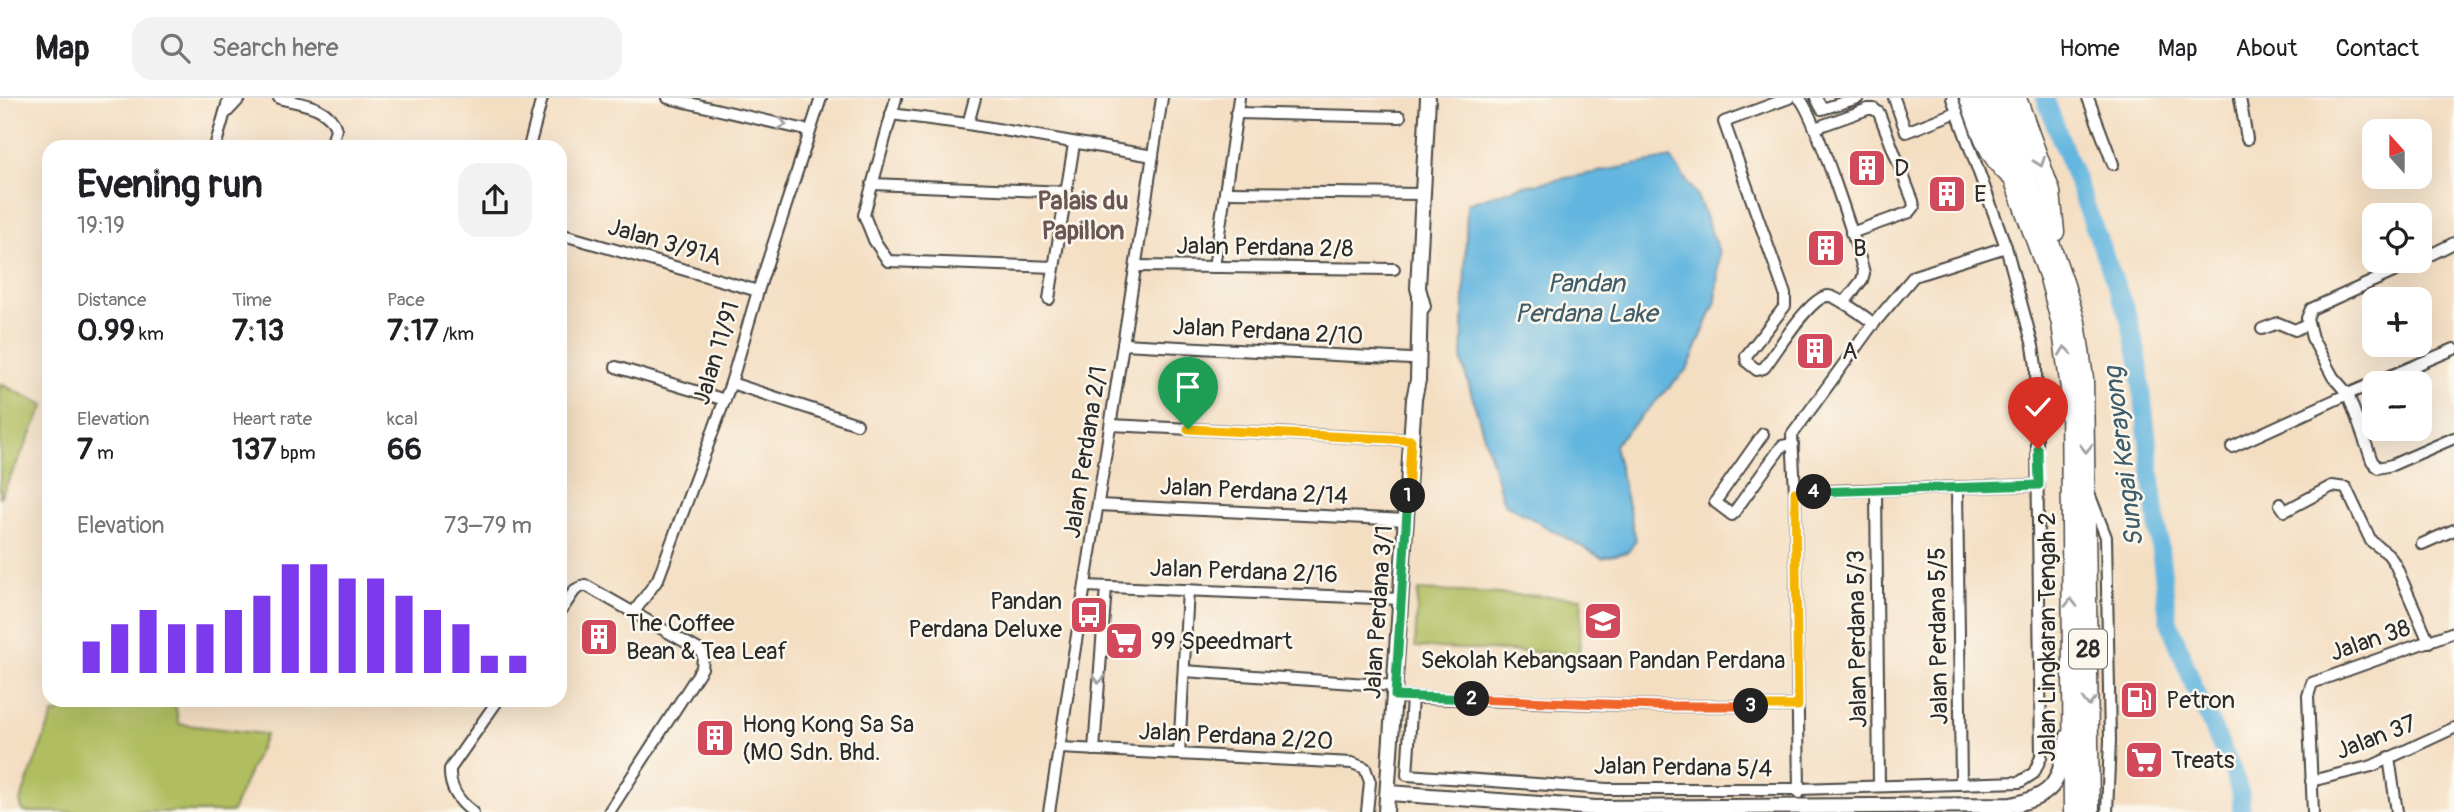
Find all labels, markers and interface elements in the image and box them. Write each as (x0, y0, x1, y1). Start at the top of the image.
search box (132, 17, 622, 80)
text: Map (35, 28, 90, 69)
icon: search (156, 29, 194, 67)
text: Search here (212, 32, 339, 64)
text: Home (2059, 34, 2120, 63)
text: Map (2158, 34, 2198, 63)
text: About (2236, 34, 2298, 63)
text: Contact (2336, 34, 2419, 63)
one-way arrow (776, 116, 788, 131)
north arrow (2362, 119, 2432, 189)
map controls (2362, 119, 2432, 441)
building icon: D (1846, 147, 1888, 189)
place label: D (1894, 154, 1909, 183)
one-way arrow (2032, 156, 2046, 168)
text: Evening run (77, 161, 263, 209)
button: share (458, 163, 532, 237)
building icon: E (1926, 173, 1968, 215)
place label: E (1974, 180, 1986, 209)
district label: Palais du Papillon (1037, 185, 1129, 247)
button: locate (2362, 203, 2432, 273)
text: 19:19 (77, 211, 125, 240)
street label: Jalan 3/91A (605, 212, 725, 273)
building icon: B (1805, 227, 1847, 269)
street label: Jalan Perdana 2/8 (1176, 231, 1354, 264)
place label: B (1853, 234, 1867, 263)
water label: Pandan Perdana Lake (1515, 268, 1660, 330)
button: + (2362, 287, 2432, 357)
text: Distance (77, 288, 146, 312)
text: Time (232, 288, 272, 312)
text: Pace (387, 288, 425, 312)
street label: Jalan 11/91 (687, 298, 746, 408)
text: 0.99 (77, 312, 135, 349)
text: 7:13 (232, 312, 284, 349)
text: 7:17 (387, 312, 438, 349)
street label: Jalan Perdana 2/10 (1172, 312, 1364, 351)
text: km (135, 322, 164, 346)
text: /km (438, 322, 474, 346)
building icon: A (1794, 330, 1836, 372)
place label: A (1842, 337, 1858, 366)
one-way arrow (2057, 345, 2072, 357)
pin (1158, 357, 1218, 429)
water label: Sungai Kerayong (2097, 363, 2151, 549)
street label: Jalan Perdana 2/1 (1058, 364, 1113, 540)
icon: arrive (1169, 368, 1207, 406)
button: − (2362, 371, 2432, 441)
pin (2008, 377, 2068, 449)
icon: check (2019, 388, 2057, 426)
text: Elevation (77, 407, 149, 431)
text: Heart rate (232, 407, 312, 431)
text: kcal (387, 407, 418, 431)
text: 7 (77, 431, 93, 468)
text: 137 (232, 431, 276, 468)
text: 66 (387, 431, 422, 468)
text: m (93, 441, 114, 465)
text: bpm (276, 441, 316, 465)
one-way arrow (2078, 443, 2094, 454)
street label: Jalan Perdana 2/14 (1159, 472, 1349, 511)
pin: 4 (1797, 474, 1832, 510)
pin: 1 (1390, 478, 1426, 514)
text: 4 (1808, 479, 1819, 503)
text: 1 (1404, 483, 1411, 507)
text: Elevation (77, 511, 165, 540)
text: 73–79 m (444, 511, 532, 540)
street label: Jalan Lingkaran Tengah 2 (2033, 512, 2062, 762)
street label: Jalan Perdana 3/1 (1358, 524, 1399, 700)
street label: Jalan Perdana 5/5 (1922, 547, 1955, 725)
street label: Jalan Perdana 5/3 (1841, 550, 1874, 728)
street label: Jalan Perdana 2/16 (1149, 554, 1339, 589)
place label: Pandan Perdana Deluxe (908, 587, 1062, 644)
bus stop icon: Pandan Perdana Deluxe (1068, 594, 1110, 636)
one-way arrow (2063, 597, 2079, 608)
school or university icon: Sekolah Kebangsaan Pandan Perdana (1582, 600, 1624, 642)
place label: The Coffee Bean & Tea Leaf (626, 609, 787, 666)
street label: Jalan 38 (2326, 613, 2414, 668)
building icon: The Coffee Bean & Tea Leaf (578, 616, 620, 658)
supermarket icon: 99 Speedmart (1103, 620, 1145, 662)
place label: 99 Speedmart (1151, 627, 1293, 656)
road number: 28 (2069, 629, 2107, 668)
place label: Sekolah Kebangsaan Pandan Perdana (1421, 646, 1785, 675)
one-way arrow (1092, 674, 1107, 685)
fuel station icon: Petron (2118, 679, 2160, 721)
pin: 2 (1454, 682, 1490, 716)
text: 2 (1466, 686, 1477, 710)
place label: Petron (2166, 686, 2235, 715)
pin: 3 (1734, 688, 1768, 724)
text: 3 (1745, 693, 1756, 717)
one-way arrow (2081, 697, 2097, 708)
street label: Jalan 37 (2332, 709, 2421, 766)
place label: Hong Kong Sa Sa (M0 Sdn. Bhd. (742, 710, 914, 767)
building icon: Hong Kong Sa Sa (M0 Sdn. Bhd. (694, 717, 736, 759)
street label: Jalan Perdana 2/20 (1138, 717, 1334, 756)
supermarket icon: Treats (2123, 739, 2165, 781)
place label: Treats (2171, 746, 2235, 775)
street label: Jalan Perdana 5/4 (1594, 751, 1773, 784)

